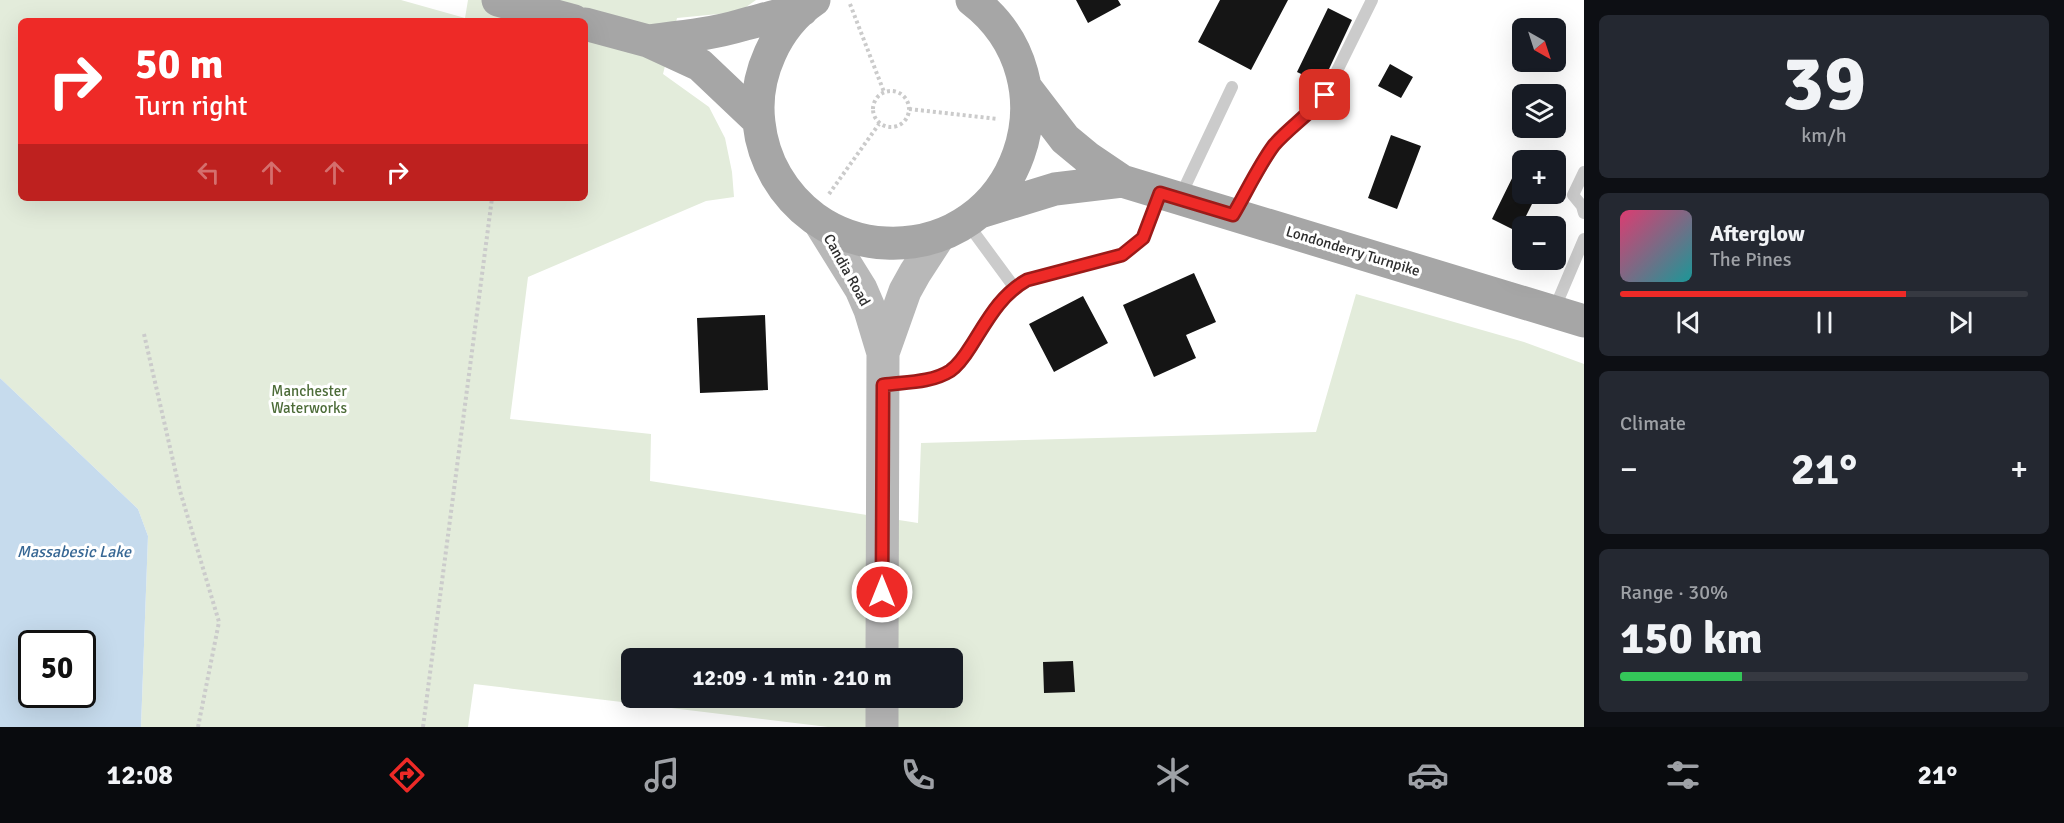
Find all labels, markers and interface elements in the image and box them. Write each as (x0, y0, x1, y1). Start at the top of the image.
north arrow (1512, 18, 1566, 72)
map controls (1512, 18, 1566, 270)
text: 39 (1782, 36, 1866, 132)
text: 50 m (135, 39, 224, 90)
icon: right (36, 42, 114, 120)
pin (1299, 69, 1350, 120)
icon: arrive (1308, 78, 1341, 111)
button: layers (1512, 84, 1566, 138)
text: Turn right (135, 90, 248, 123)
text: km/h (1801, 123, 1847, 148)
button: + (1512, 150, 1566, 204)
icon: left (192, 156, 225, 189)
icon: ahead (255, 156, 288, 189)
icon: ahead (318, 156, 351, 189)
icon: right (381, 156, 414, 189)
button: − (1512, 216, 1566, 270)
text: Afterglow (1710, 220, 1805, 247)
street label: Londonderry Turnpike (1284, 222, 1422, 280)
street label: Candia Road (820, 231, 874, 309)
text: The Pines (1710, 247, 1792, 272)
icon: previous (1672, 306, 1705, 339)
icon: pause (1808, 306, 1841, 339)
icon: next (1944, 306, 1977, 339)
park label: Manchester Waterworks (271, 382, 348, 417)
text: Climate (1620, 411, 1686, 436)
text: 21° (1791, 442, 1857, 497)
text: − (1620, 449, 1638, 490)
text: + (2010, 449, 2028, 490)
water label: Massabesic Lake (17, 542, 132, 562)
position arrow (850, 560, 914, 624)
text: Range · 30% (1620, 580, 1728, 605)
text: 150 km (1620, 611, 1763, 666)
speed limit sign: 50 (18, 630, 96, 708)
text: 12:09 · 1 min · 210 m (692, 664, 892, 691)
icon: directions (386, 754, 428, 796)
icon: music (641, 754, 683, 796)
icon: phone (897, 754, 939, 796)
icon: climate (1152, 754, 1194, 796)
icon: car (1407, 754, 1449, 796)
icon: filters (1662, 754, 1704, 796)
text: 12:08 (107, 759, 173, 792)
text: 21° (1917, 759, 1957, 792)

